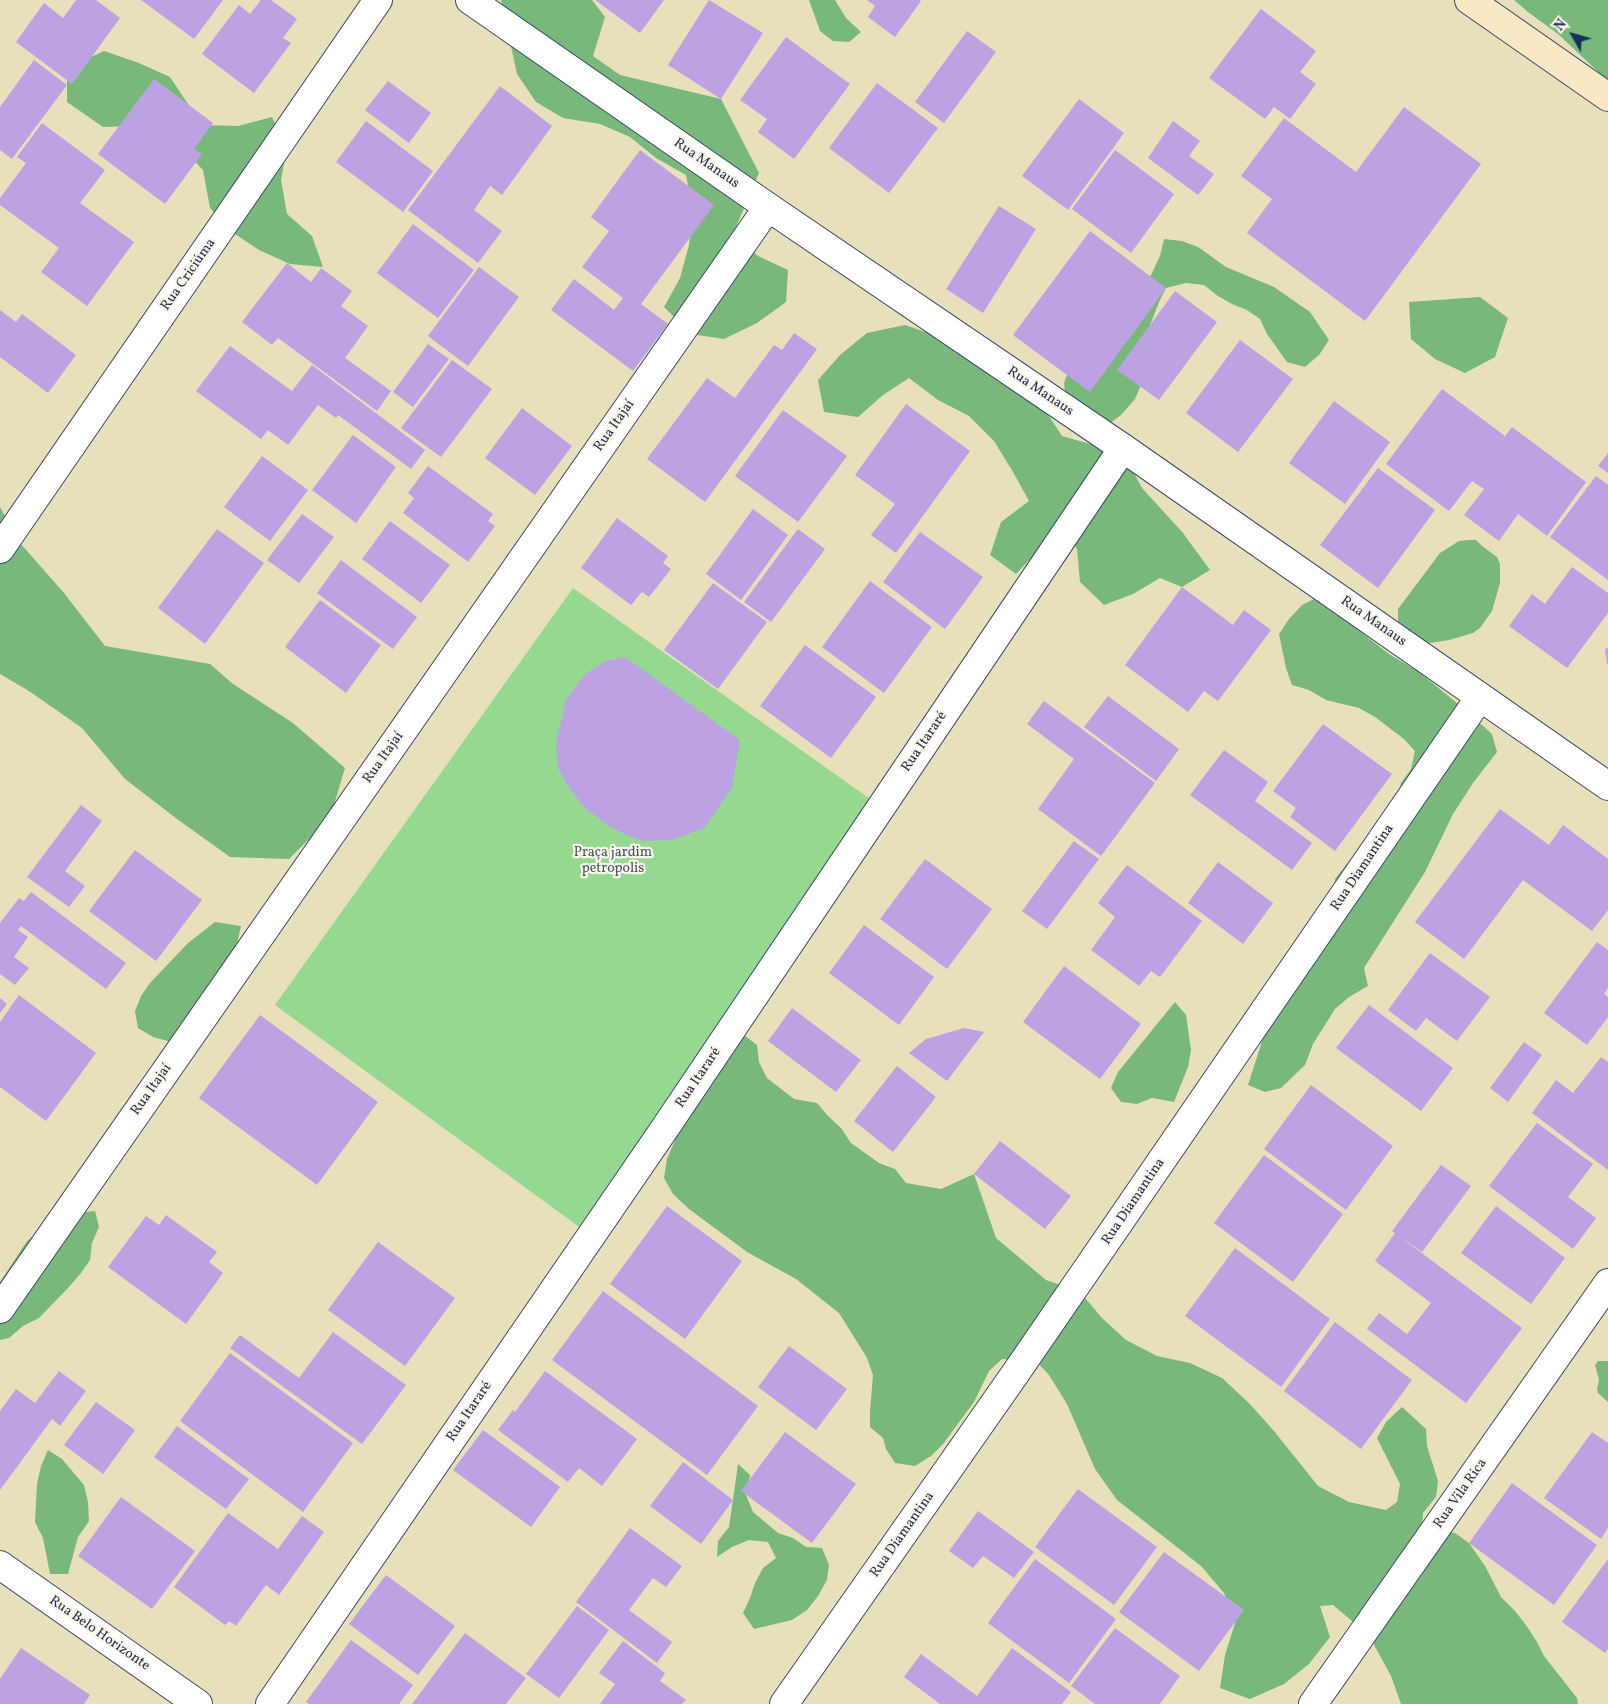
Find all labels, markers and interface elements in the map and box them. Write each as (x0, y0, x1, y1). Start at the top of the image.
north arrow (1548, 10, 1598, 60)
text: N (1550, 16, 1571, 35)
street label: Rua Manaus (670, 135, 742, 193)
street label: Rua Criciúma (158, 236, 220, 314)
street label: Rua Manaus (1004, 364, 1076, 420)
street label: Rua Itajaí (591, 397, 639, 455)
street label: Rua Manaus (1337, 593, 1409, 651)
street label: Rua Itararé (899, 709, 951, 775)
street label: Rua Itajaí (360, 729, 408, 787)
street label: Rua Diamantina (1328, 822, 1398, 914)
park label: Praça jardim petropolis (574, 845, 652, 878)
street label: Rua Itararé (673, 1045, 725, 1111)
street label: Rua Itajaí (128, 1061, 176, 1119)
street label: Rua Diamantina (1099, 1156, 1169, 1248)
street label: Rua Itararé (444, 1379, 496, 1445)
street label: Rua Vila Rica (1431, 1456, 1491, 1532)
street label: Rua Diamantina (867, 1489, 939, 1581)
street label: Rua Belo Horizonte (45, 1593, 153, 1675)

